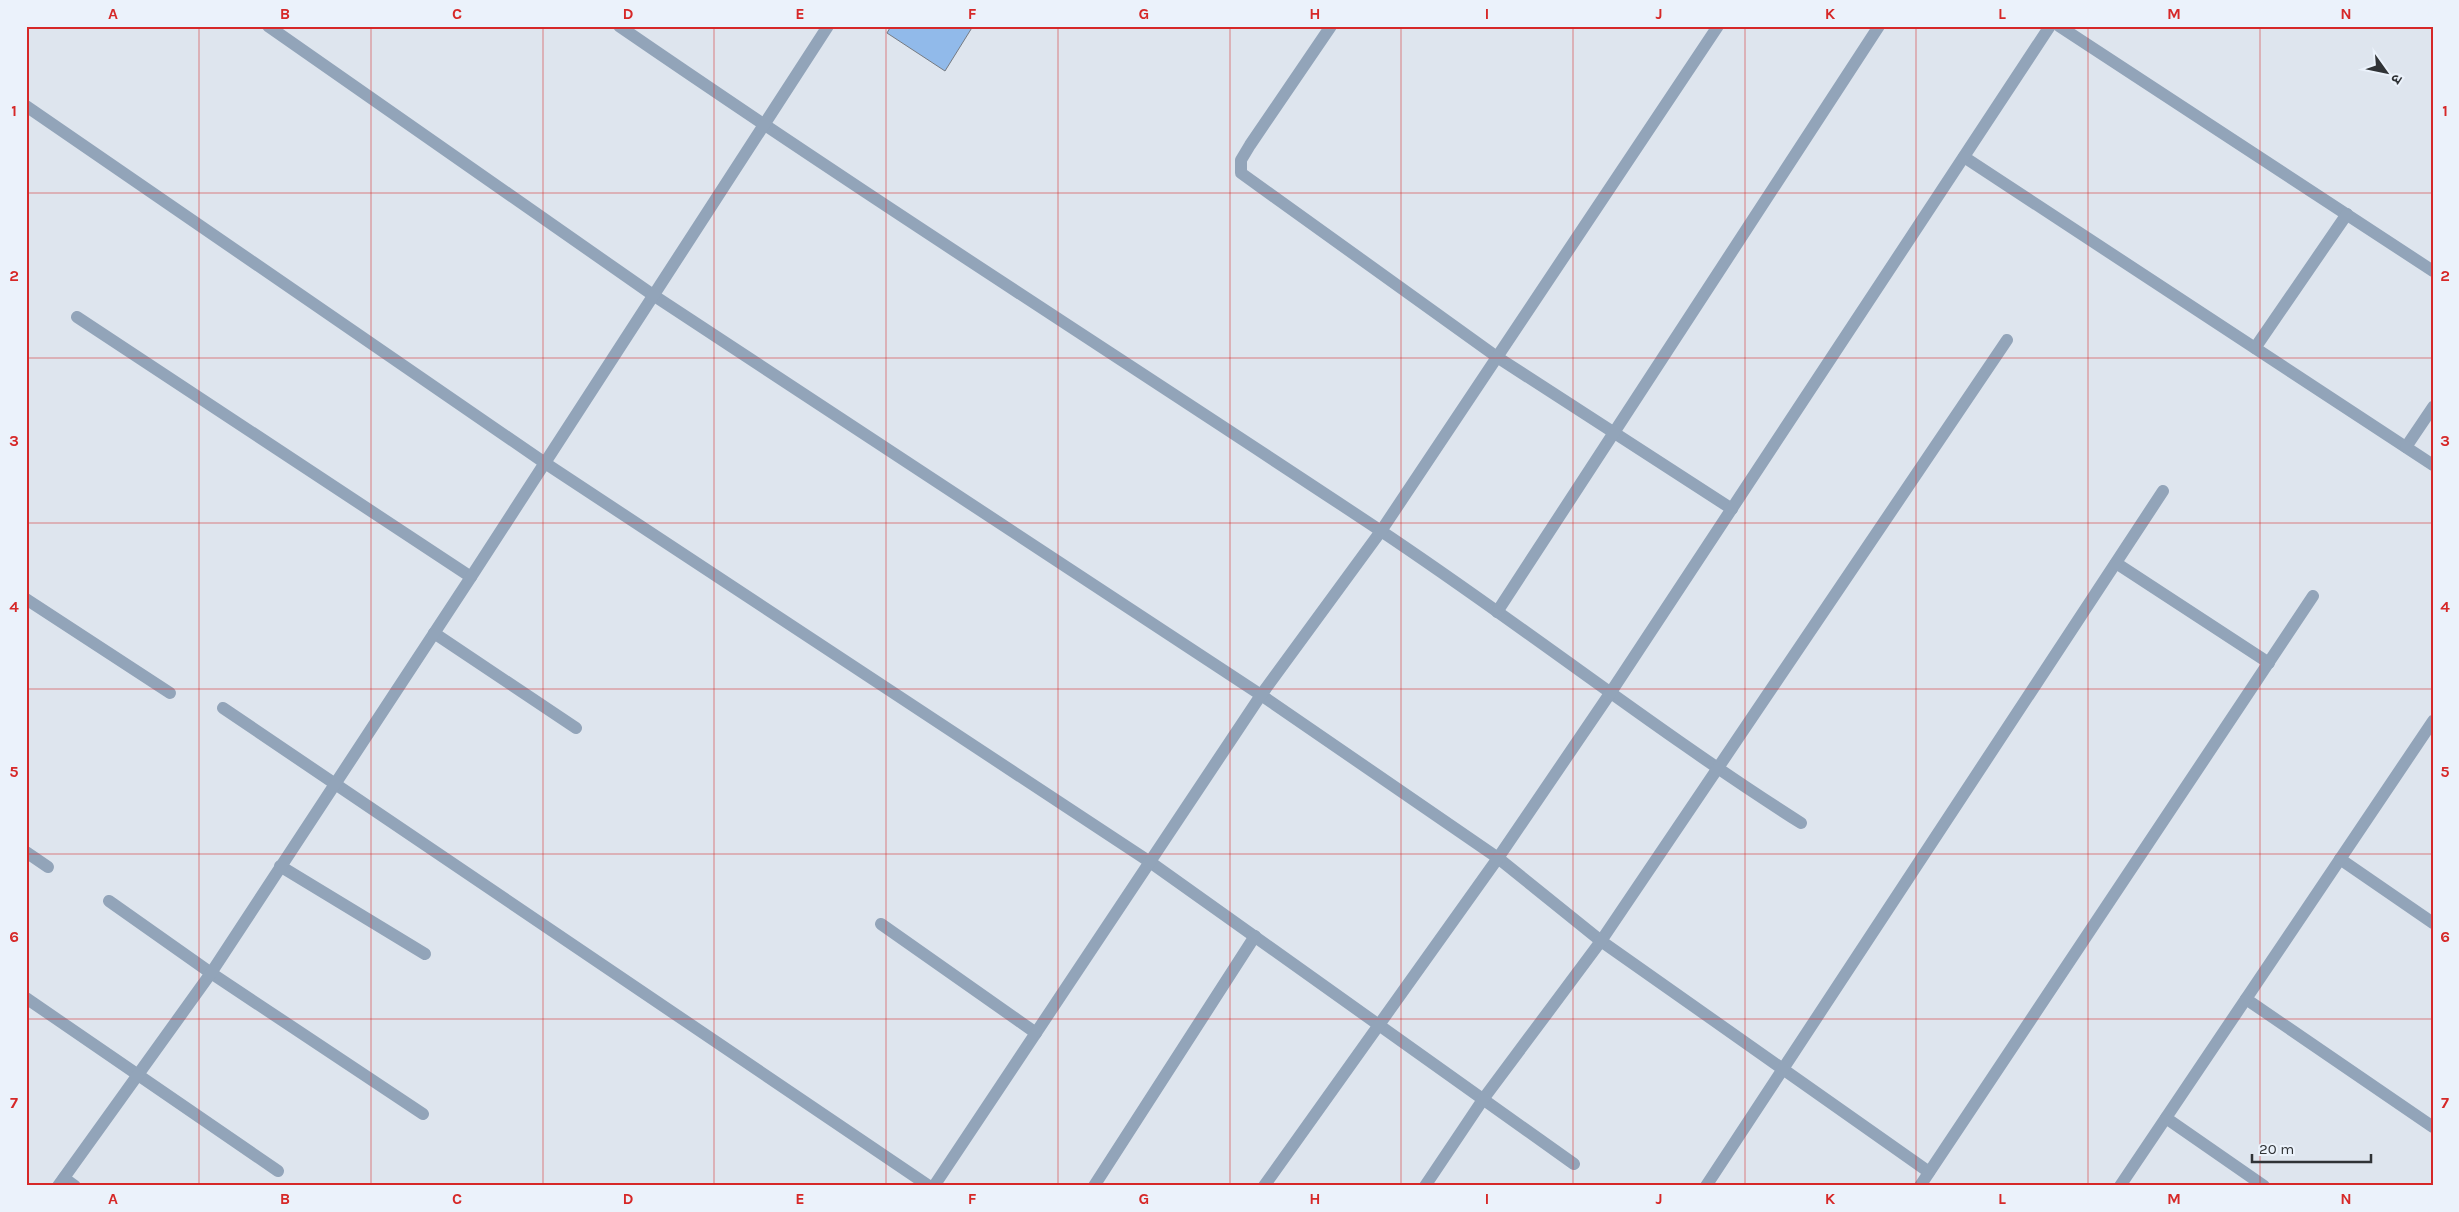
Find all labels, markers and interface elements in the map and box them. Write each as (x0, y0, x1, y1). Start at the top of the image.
text: A (108, 4, 118, 23)
text: B (280, 4, 290, 23)
text: C (452, 4, 462, 23)
text: D (623, 4, 634, 23)
text: E (795, 4, 805, 23)
text: F (968, 4, 977, 23)
text: G (1139, 4, 1149, 23)
text: H (1309, 4, 1321, 23)
text: I (1485, 4, 1489, 23)
text: J (1655, 4, 1663, 23)
text: K (1825, 4, 1836, 23)
text: L (1998, 4, 2006, 23)
text: M (2167, 4, 2181, 23)
text: N (2340, 4, 2352, 23)
north arrow (2362, 48, 2412, 98)
text: उ (2387, 71, 2406, 88)
text: 1 (11, 101, 17, 120)
text: 1 (2442, 101, 2448, 120)
text: 2 (9, 266, 19, 285)
text: 2 (2440, 266, 2450, 285)
text: 3 (9, 431, 19, 450)
text: 3 (2440, 431, 2450, 450)
text: 4 (9, 597, 19, 616)
text: 4 (2440, 597, 2450, 616)
text: 5 (9, 762, 19, 781)
text: 5 (2440, 762, 2450, 781)
text: 6 (9, 927, 19, 946)
text: 6 (2440, 927, 2450, 946)
text: 7 (10, 1093, 18, 1112)
text: 7 (2441, 1093, 2449, 1112)
scale bar (2252, 1132, 2370, 1164)
text: 20 m (2259, 1140, 2294, 1158)
text: A (108, 1189, 118, 1208)
text: B (280, 1189, 290, 1208)
text: C (452, 1189, 462, 1208)
text: D (623, 1189, 634, 1208)
text: E (795, 1189, 805, 1208)
text: F (968, 1189, 977, 1208)
text: G (1139, 1189, 1149, 1208)
text: H (1309, 1189, 1321, 1208)
text: I (1485, 1189, 1489, 1208)
text: J (1655, 1189, 1663, 1208)
text: K (1825, 1189, 1836, 1208)
text: L (1998, 1189, 2006, 1208)
text: M (2167, 1189, 2181, 1208)
text: N (2340, 1189, 2352, 1208)

